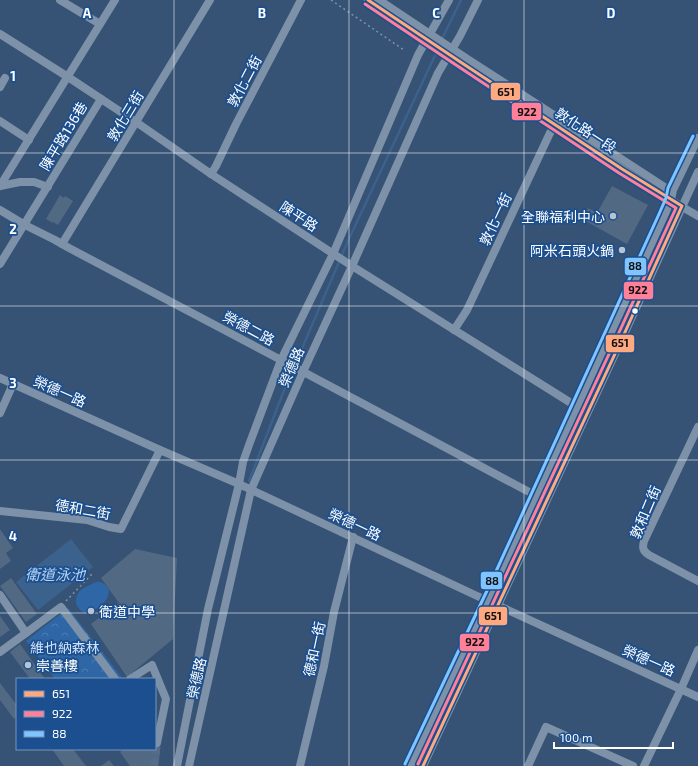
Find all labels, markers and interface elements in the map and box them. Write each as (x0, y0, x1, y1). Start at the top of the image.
text: A (83, 5, 92, 21)
text: B (258, 5, 266, 21)
text: C (432, 5, 440, 21)
text: D (607, 5, 616, 21)
street label: 敦化二街 (223, 52, 265, 110)
text: 1 (10, 68, 16, 84)
line badge: 651 (490, 82, 521, 101)
text: 651 (497, 85, 515, 98)
street label: 敦化三街 (103, 88, 147, 144)
street label: 陳平路136巷 (36, 98, 90, 174)
line badge: 922 (511, 102, 542, 121)
street label: 敦化路一段 (552, 104, 620, 156)
text: 922 (517, 105, 537, 118)
street label: 敦化一街 (475, 190, 515, 248)
street label: 陳平路 (277, 197, 321, 235)
place label: 全聯福利中心 (521, 208, 605, 225)
marker: 全聯福利中心 (608, 211, 618, 221)
text: 2 (9, 221, 17, 237)
place label: 阿米石頭火鍋 (530, 242, 614, 259)
marker: 阿米石頭火鍋 (617, 245, 627, 255)
line badge: 88 (624, 257, 647, 276)
text: 88 (628, 259, 642, 272)
line badge: 922 (623, 281, 654, 300)
text: 922 (628, 283, 648, 296)
unlabelled marker (630, 306, 640, 316)
street label: 榮德二路 (220, 307, 278, 349)
line badge: 651 (605, 334, 635, 353)
text: 651 (611, 336, 629, 349)
street label: 榮德路 (275, 344, 307, 390)
street label: 榮德一路 (31, 372, 89, 410)
text: 3 (9, 375, 17, 391)
street label: 敦和二街 (626, 483, 664, 541)
street label: 德和二街 (54, 496, 112, 522)
street label: 榮德一路 (326, 504, 384, 544)
text: 4 (9, 528, 17, 544)
water label: 衛道泳池 (25, 565, 87, 583)
line badge: 88 (480, 571, 503, 590)
text: 88 (485, 574, 499, 587)
place label: 衛道中學 (99, 603, 155, 620)
marker: 衛道中學 (86, 606, 96, 616)
line badge: 651 (478, 606, 508, 626)
text: 651 (484, 609, 502, 622)
street label: 德和一街 (300, 620, 328, 678)
line badge: 922 (459, 633, 490, 652)
text: 922 (465, 635, 485, 648)
park label: 維也納森林 (30, 639, 100, 656)
street label: 榮德一路 (620, 641, 678, 679)
street label: 榮德路 (183, 656, 209, 700)
place label: 崇善樓 (36, 657, 78, 674)
marker: 崇善樓 (23, 660, 33, 670)
legend (16, 678, 156, 750)
text: 651 (52, 686, 70, 700)
text: 922 (52, 706, 73, 720)
scale bar (554, 724, 673, 750)
text: 88 (52, 726, 67, 740)
text: 100 m (560, 730, 592, 744)

